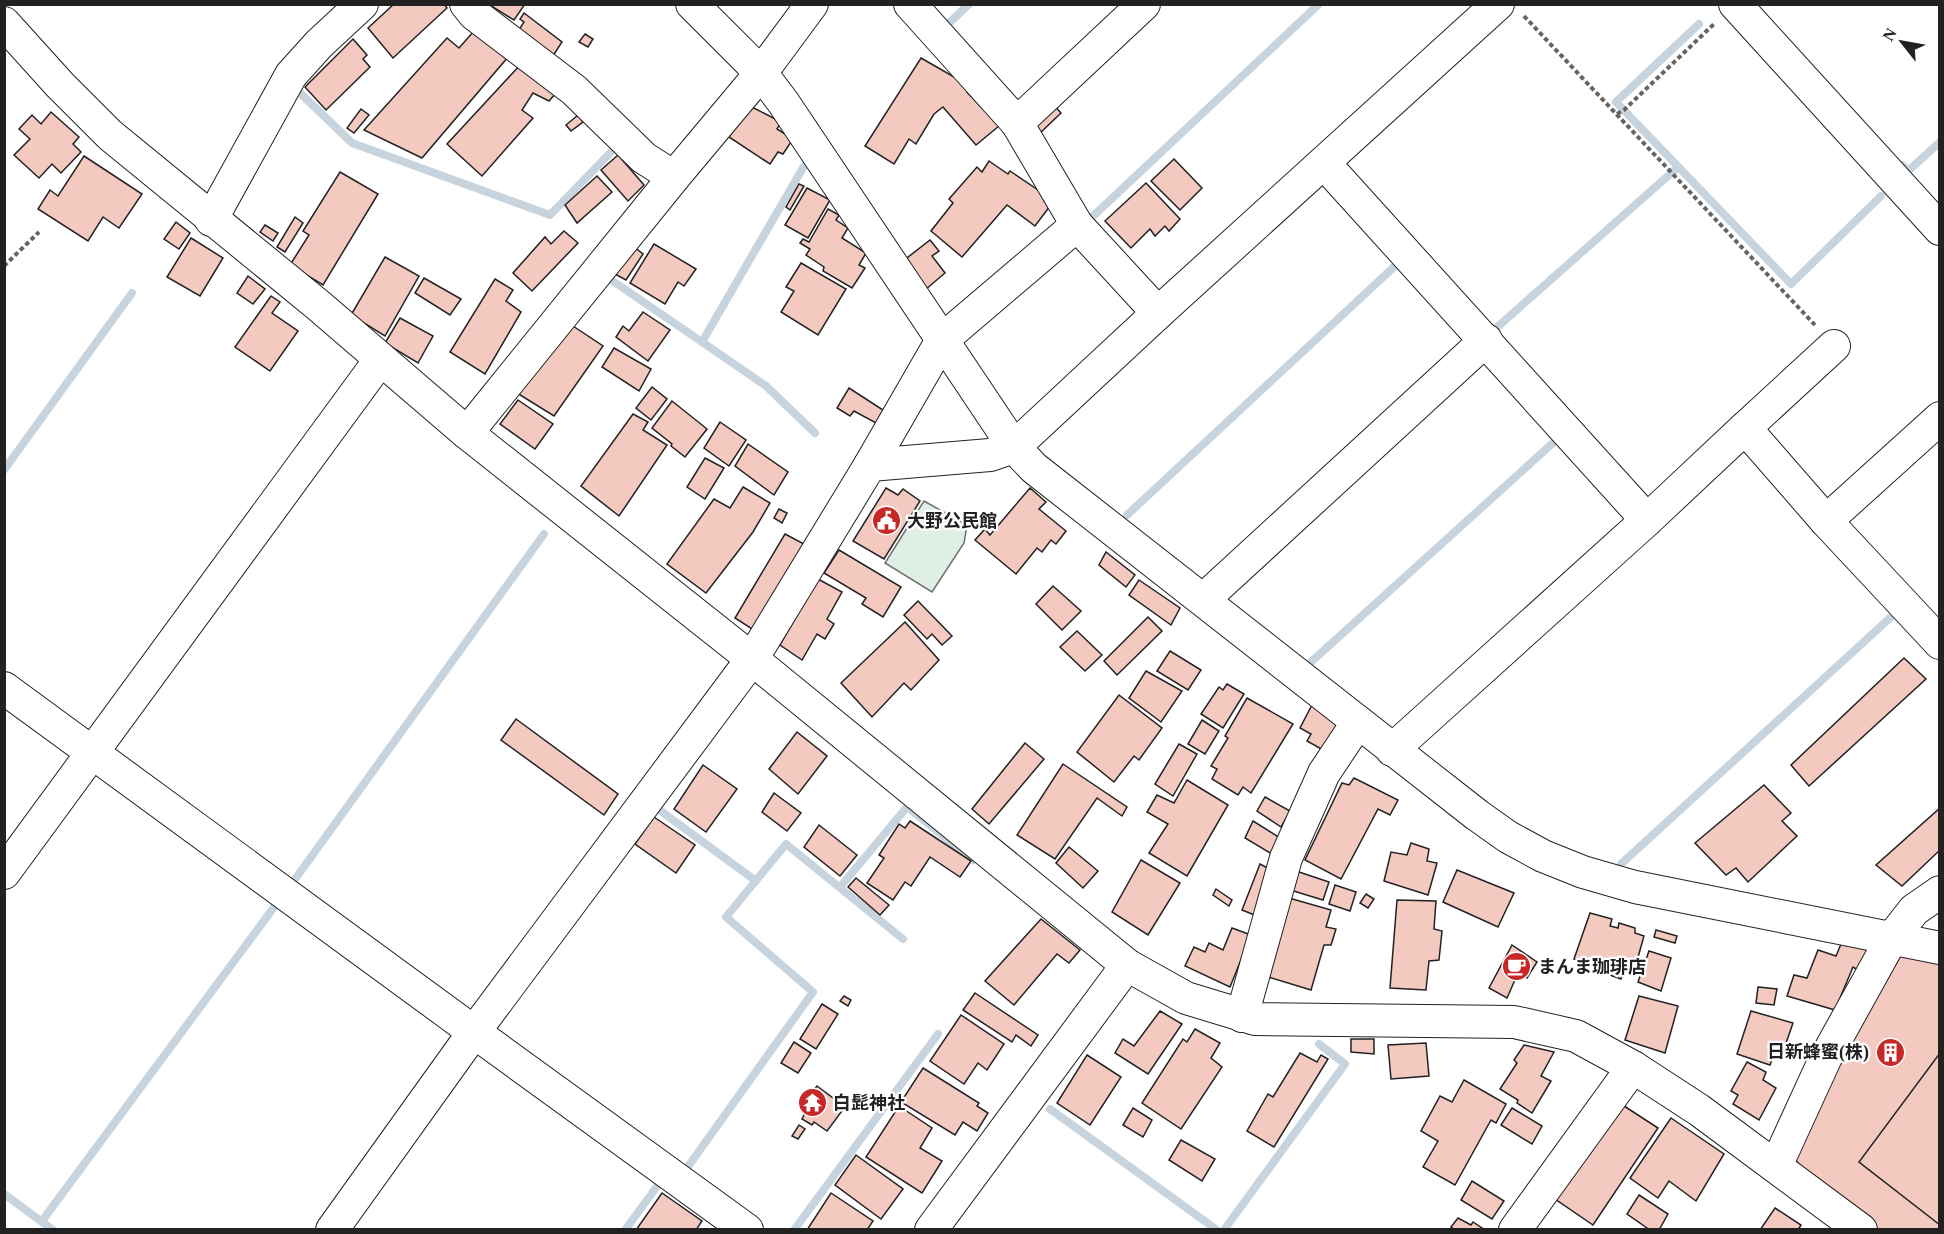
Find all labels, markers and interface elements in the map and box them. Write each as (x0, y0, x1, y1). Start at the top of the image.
north arrow (1872, 12, 1932, 72)
text: N (1879, 25, 1900, 44)
public building icon: 大野公民館 (870, 505, 902, 537)
place label: 大野公民館 (907, 511, 997, 531)
cafe icon: まんま珈琲店 (1501, 951, 1533, 983)
place label: まんま珈琲店 (1538, 957, 1646, 977)
building icon: 日新蜂蜜(株) (1874, 1036, 1906, 1068)
place label: 日新蜂蜜(株) (1767, 1042, 1869, 1063)
temple icon: 白髭神社 (796, 1087, 828, 1119)
place label: 白髭神社 (833, 1093, 905, 1113)

